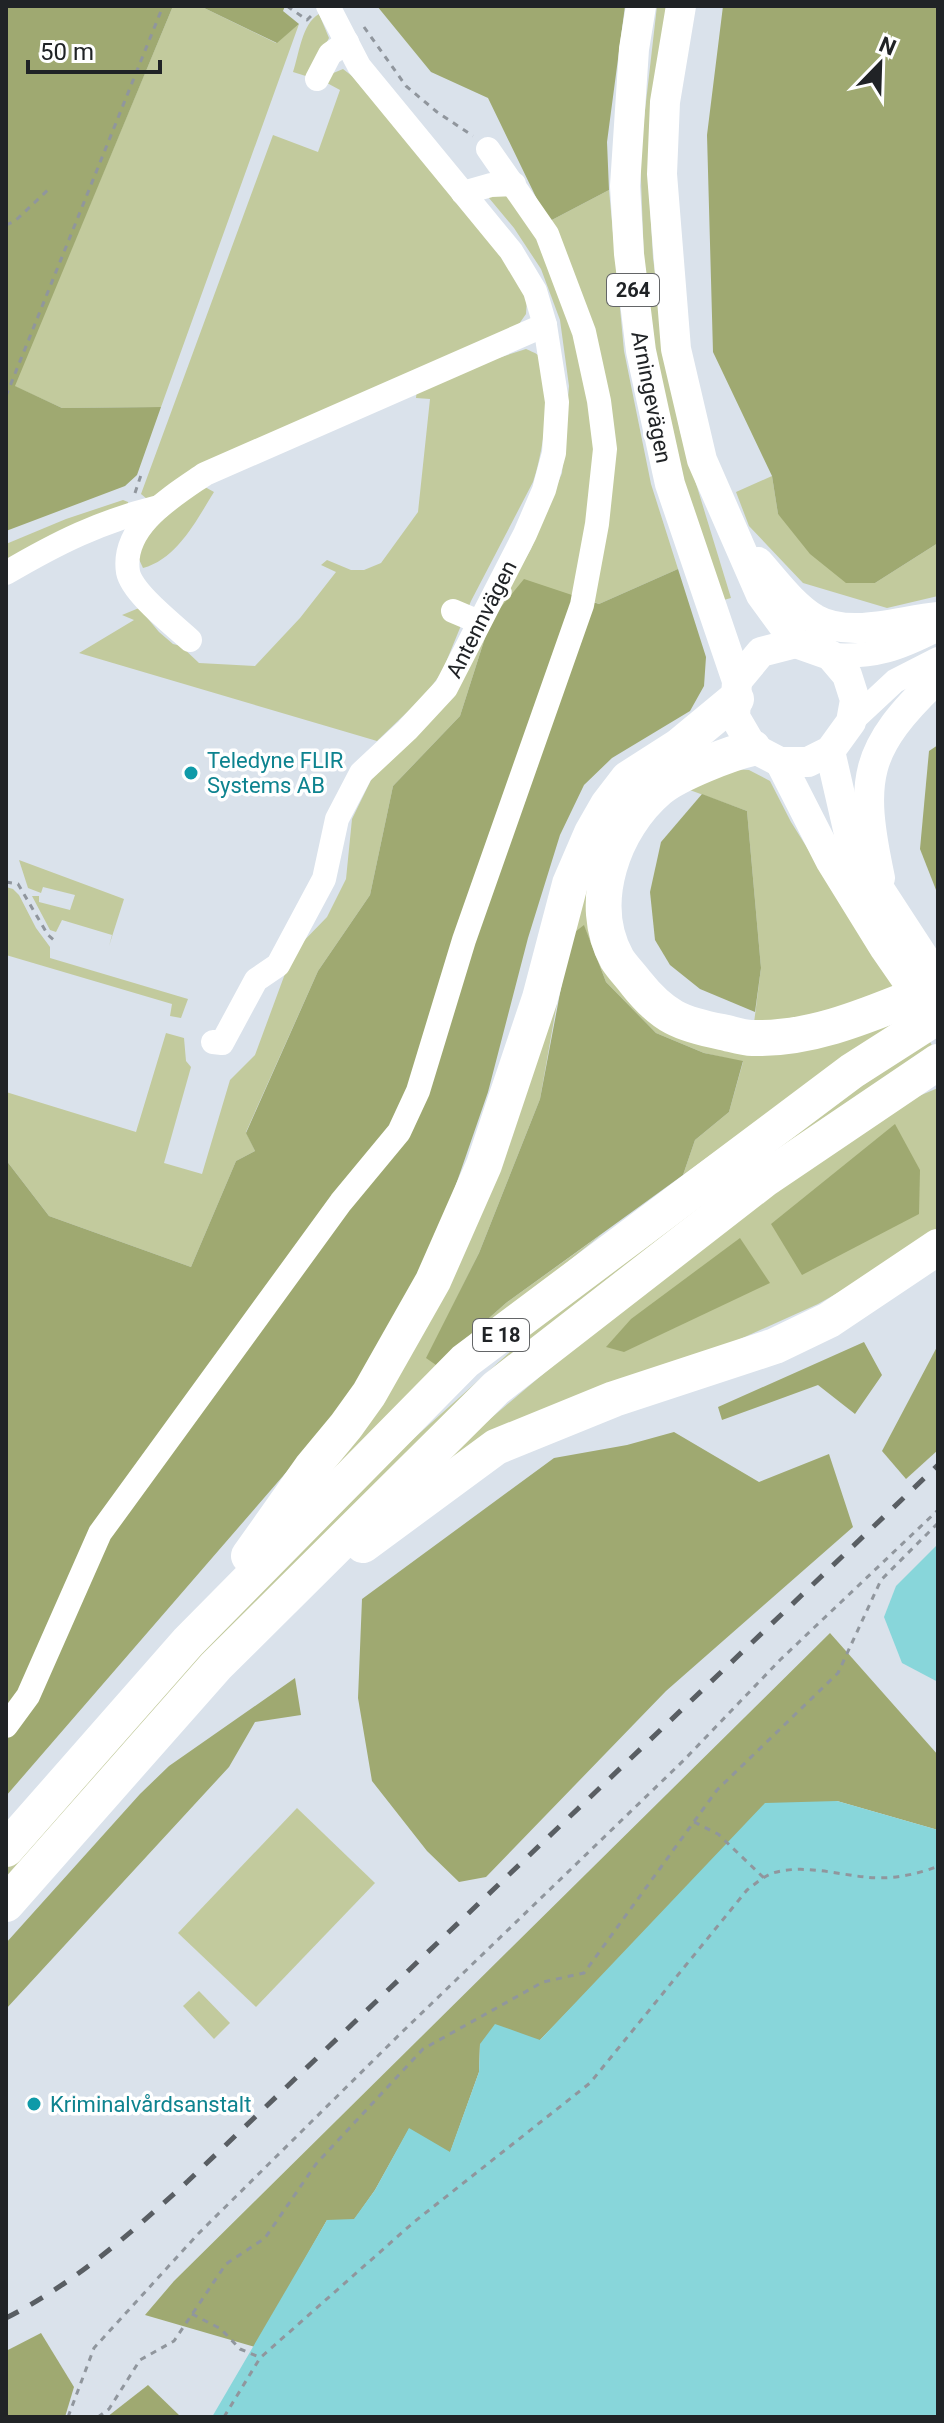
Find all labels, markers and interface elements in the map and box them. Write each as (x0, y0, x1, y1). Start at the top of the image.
scale bar (28, 24, 160, 74)
north arrow (840, 24, 920, 104)
text: N (876, 32, 900, 61)
text: 50 m (40, 38, 94, 66)
road number: 264 (607, 274, 659, 306)
street label: Arningevägen (626, 329, 677, 465)
street label: Antennvägen (441, 556, 522, 682)
place label: Teledyne FLIR Systems AB (207, 748, 344, 798)
marker: Teledyne FLIR Systems AB (182, 764, 200, 782)
road number: E 18 (473, 1319, 529, 1351)
place label: Kriminalvårdsanstalt (50, 2092, 251, 2117)
marker: Kriminalvårdsanstalt (25, 2095, 43, 2113)

